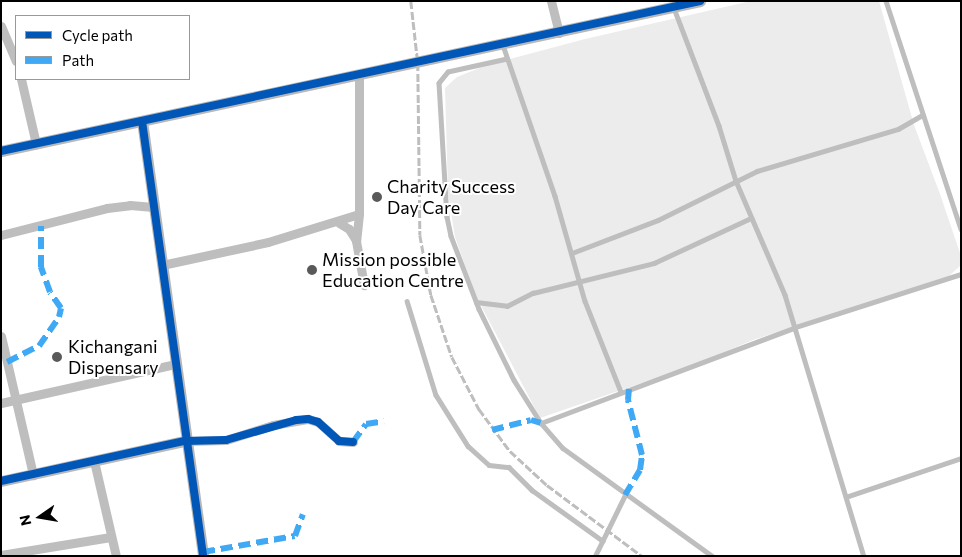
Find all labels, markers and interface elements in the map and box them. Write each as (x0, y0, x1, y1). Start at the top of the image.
legend (15, 15, 190, 80)
text: Cycle path (62, 26, 133, 44)
text: Path (62, 51, 94, 69)
place label: Charity Success Day Care (387, 176, 515, 218)
marker: Charity Success Day Care (371, 191, 383, 203)
place label: Mission possible Education Centre (322, 249, 464, 292)
marker: Mission possible Education Centre (306, 264, 318, 276)
place label: Kichangani Dispensary (68, 336, 159, 378)
marker: Kichangani Dispensary (50, 350, 64, 364)
north arrow (15, 492, 65, 542)
text: N (15, 513, 34, 528)

